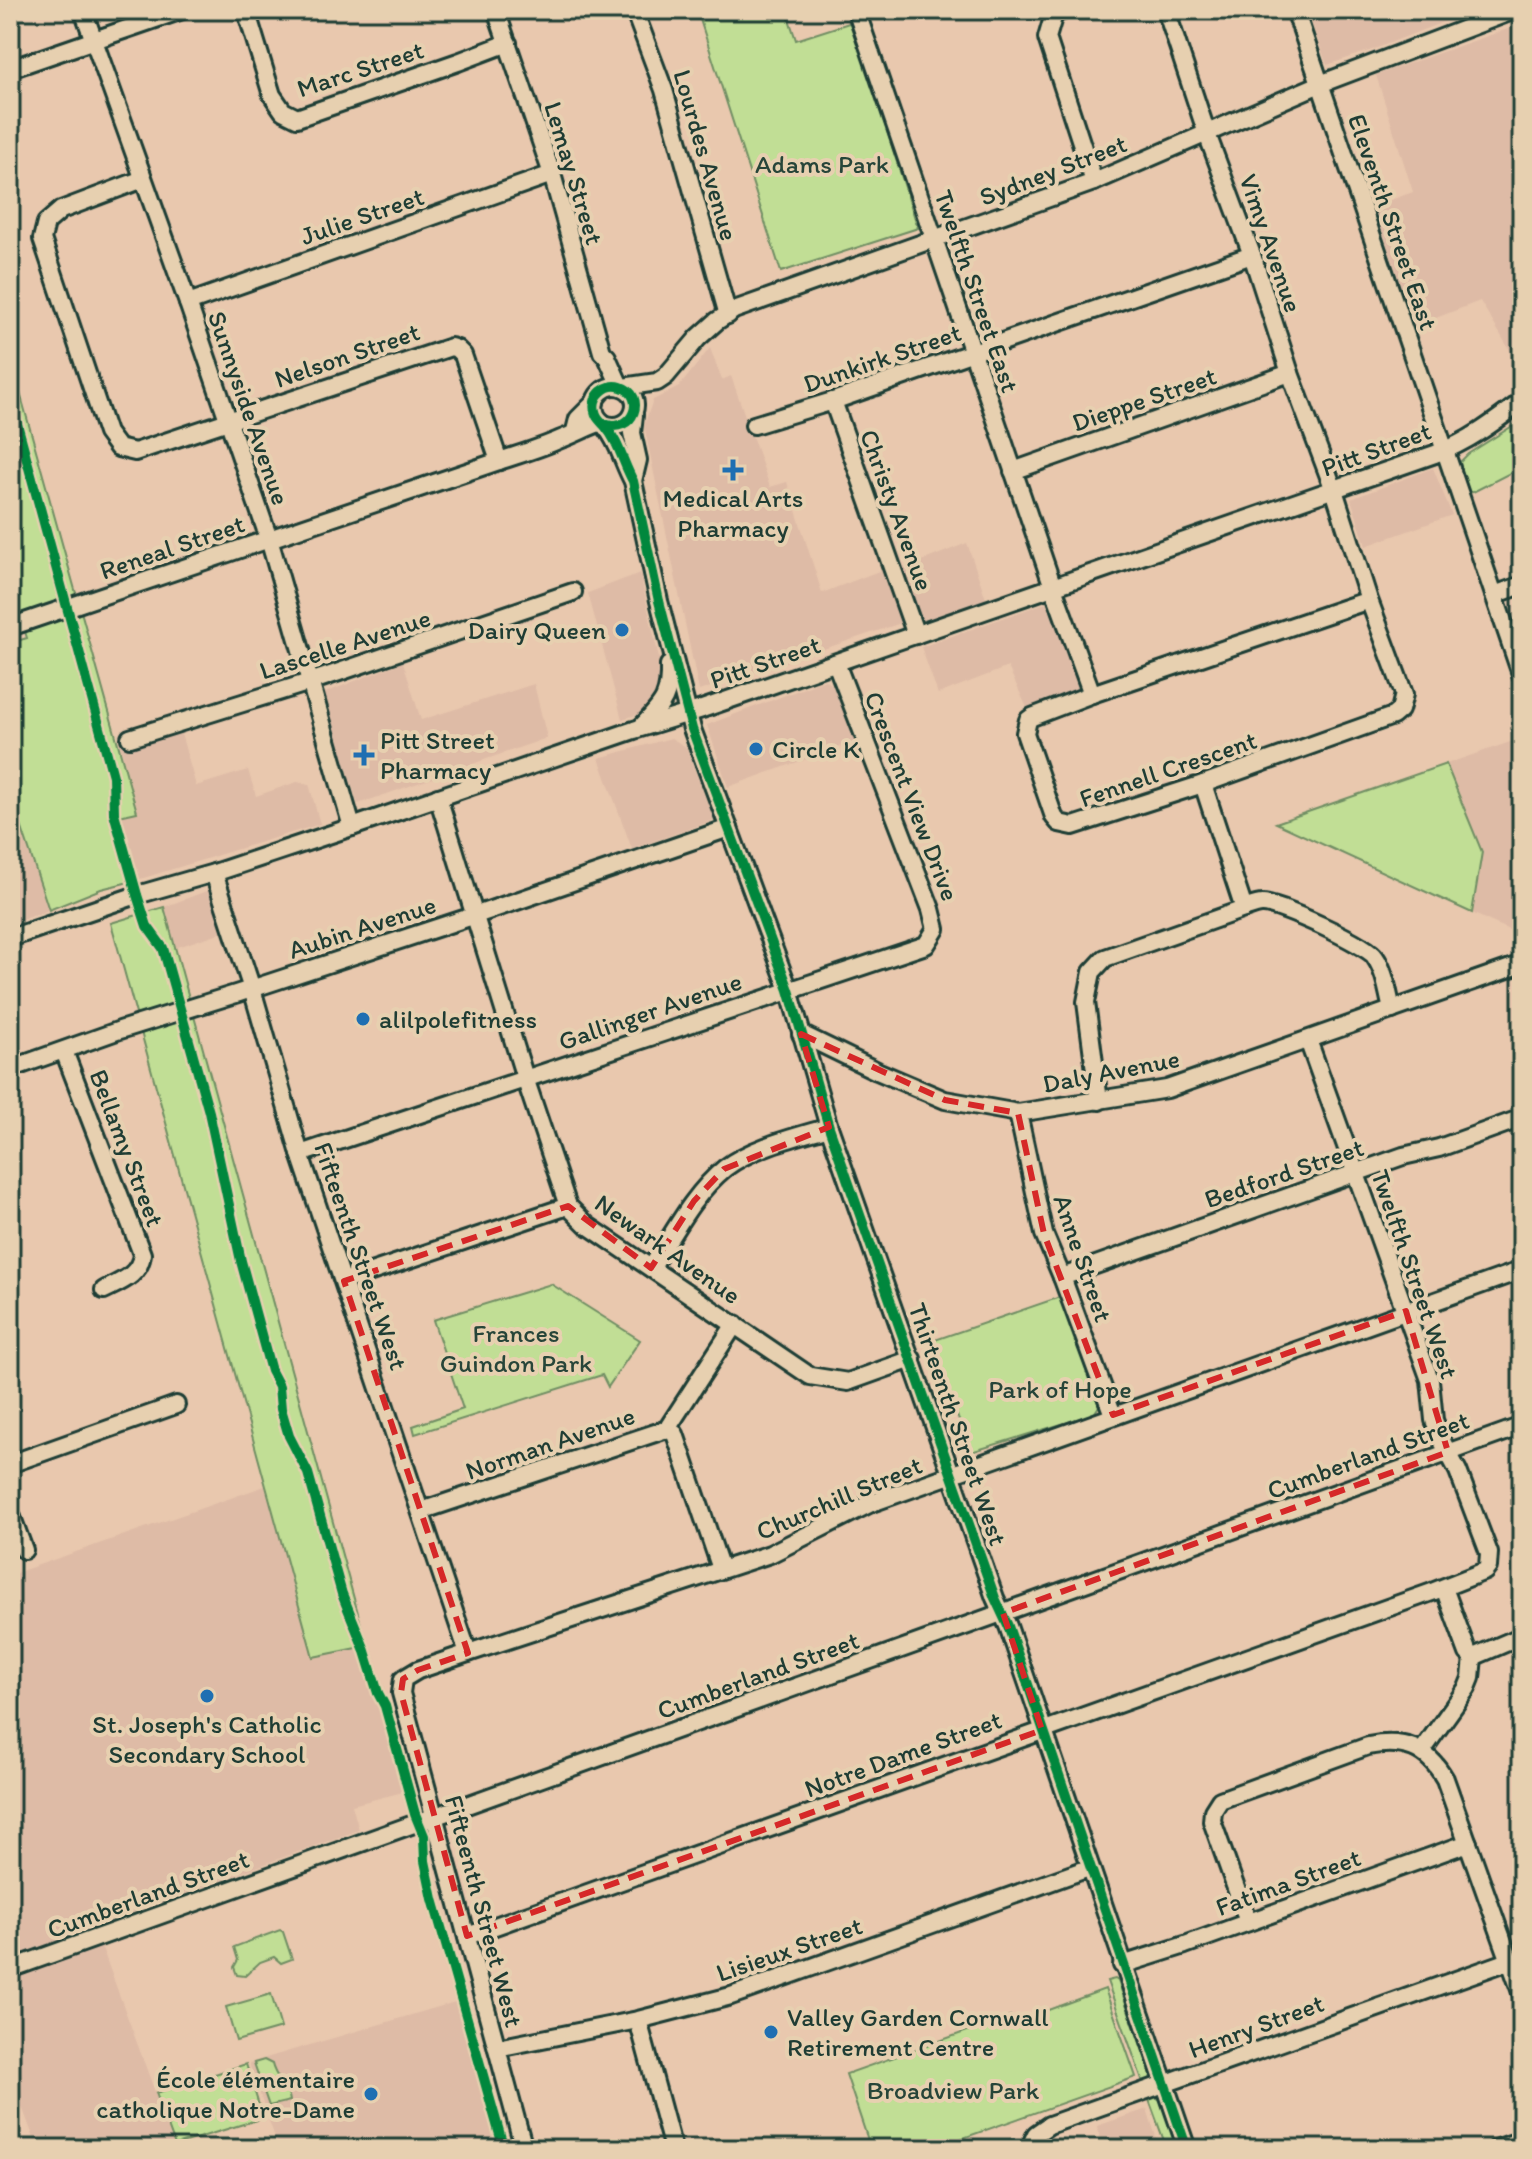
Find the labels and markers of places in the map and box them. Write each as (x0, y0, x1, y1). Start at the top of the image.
marker: Medical Arts Pharmacy (724, 461, 742, 479)
place label: Medical Arts Pharmacy (663, 482, 803, 544)
place label: Dairy Queen (467, 614, 606, 646)
marker: Dairy Queen (613, 621, 631, 639)
place label: Pitt Street Pharmacy (380, 724, 495, 786)
place label: Circle K (772, 733, 860, 765)
marker: Circle K (747, 740, 765, 758)
marker: Pitt Street Pharmacy (355, 746, 373, 764)
place label: alilpolefitness (379, 1003, 537, 1035)
marker: alilpolefitness (354, 1010, 372, 1028)
marker: St. Joseph's Catholic Secondary School (198, 1687, 216, 1705)
place label: St. Joseph's Catholic Secondary School (92, 1708, 322, 1770)
place label: Valley Garden Cornwall Retirement Centre (787, 2001, 1049, 2063)
marker: Valley Garden Cornwall Retirement Centre (762, 2023, 780, 2041)
place label: École élémentaire catholique Notre-Dame (96, 2063, 355, 2125)
marker: École élémentaire catholique Notre-Dame (362, 2085, 380, 2103)

